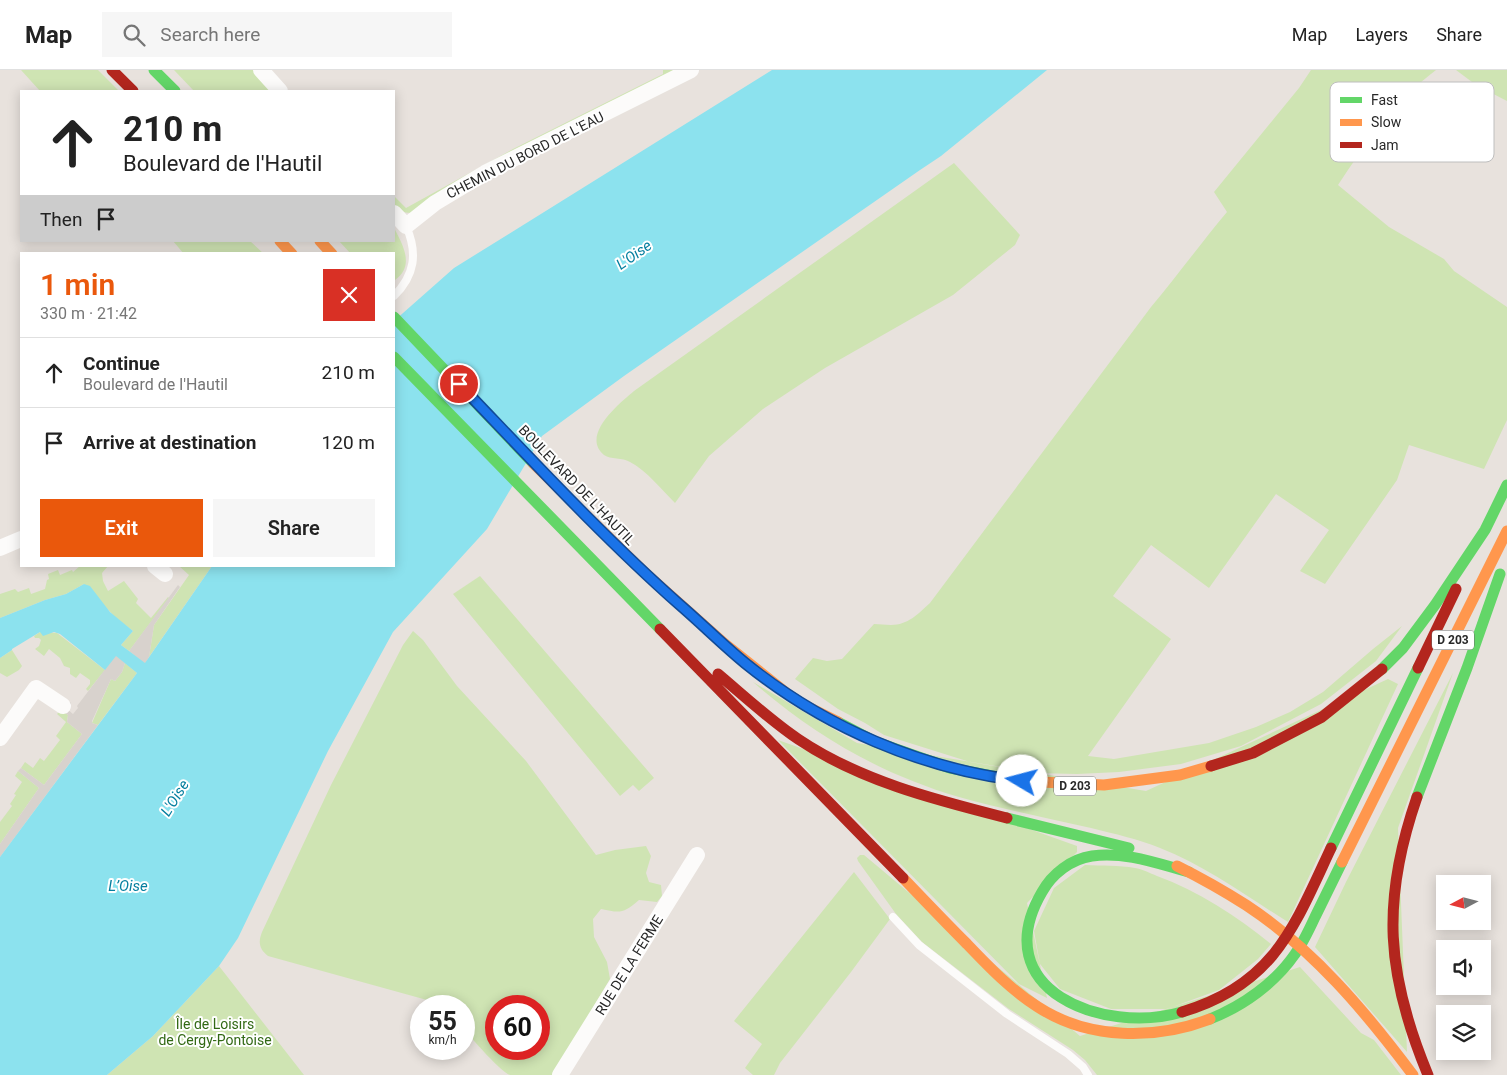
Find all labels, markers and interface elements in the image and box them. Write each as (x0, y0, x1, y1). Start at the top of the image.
search box (102, 12, 452, 57)
text: Map (25, 21, 72, 49)
icon: search (120, 21, 148, 49)
text: Search here (160, 23, 260, 46)
text: Map (1292, 24, 1327, 45)
text: Layers (1355, 24, 1408, 45)
text: Share (1436, 24, 1482, 45)
legend (1330, 82, 1494, 162)
text: Fast (1371, 92, 1398, 108)
street label: CHEMIN DU BORD DE L'EAU (444, 108, 606, 202)
text: 210 m (123, 109, 222, 150)
icon: ahead (40, 110, 105, 175)
text: Slow (1371, 114, 1402, 130)
text: Jam (1371, 137, 1399, 153)
text: Boulevard de l'Hautil (123, 151, 322, 176)
icon: arrive (92, 205, 120, 233)
text: Then (40, 208, 82, 231)
water label: L'Oise (613, 236, 655, 274)
text: 1 min (40, 267, 115, 302)
button: close (323, 269, 375, 321)
text: 330 m · 21:42 (40, 304, 137, 323)
text: Continue (83, 352, 160, 375)
icon: ahead (40, 359, 68, 387)
text: 210 m (322, 361, 375, 384)
pin (438, 363, 480, 405)
icon: arrive (445, 370, 473, 398)
text: Boulevard de l'Hautil (83, 375, 228, 394)
street label: BOULEVARD DE L'HAUTIL (516, 422, 639, 549)
icon: arrive (40, 429, 68, 457)
text: Arrive at destination (83, 431, 256, 454)
text: 120 m (322, 431, 375, 454)
button: Exit (40, 499, 203, 557)
button: Share (213, 499, 375, 557)
road number: D 203 (1432, 630, 1474, 650)
position arrow (995, 754, 1047, 806)
water label: L'Oise (157, 776, 193, 819)
road number: D 203 (1054, 776, 1096, 796)
north arrow (1436, 875, 1491, 930)
map controls (1436, 875, 1491, 1060)
water label: L’Oise (108, 877, 148, 895)
street label: RUE DE LA FERME (592, 912, 666, 1018)
button: sound (1436, 940, 1491, 995)
speed limit sign: 60 (485, 995, 550, 1060)
button: layers (1436, 1005, 1491, 1060)
text: 55 (428, 1007, 457, 1036)
park label: Île de Loisirs de Cergy-Pontoise (158, 1015, 272, 1048)
text: km/h (428, 1033, 457, 1047)

